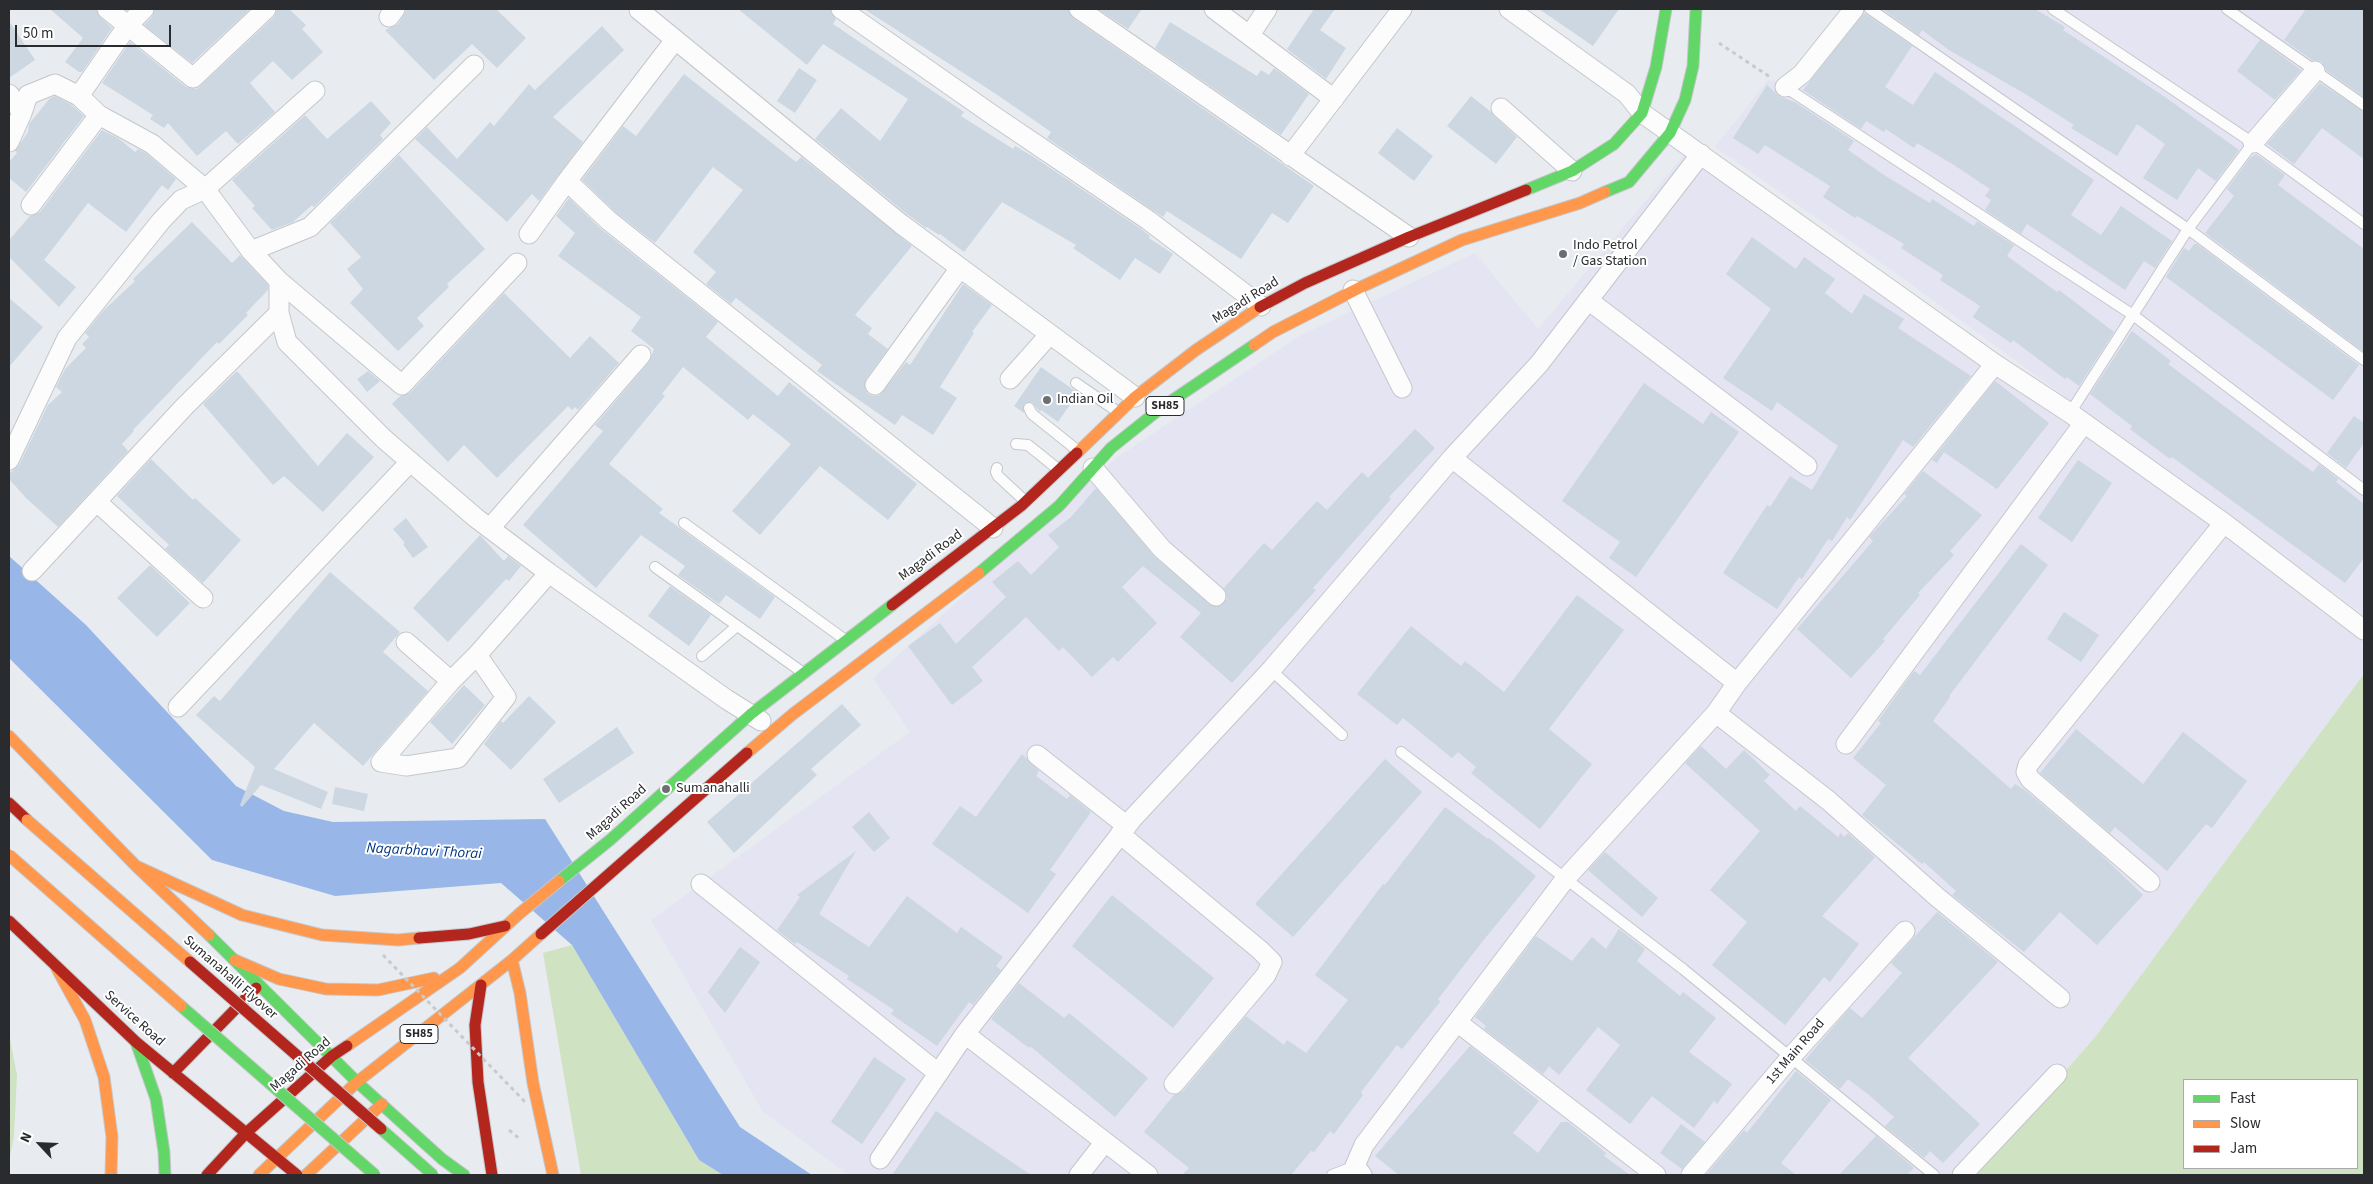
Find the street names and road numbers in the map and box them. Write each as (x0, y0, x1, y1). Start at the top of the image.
street label: Magadi Road (1210, 274, 1282, 328)
road number: SH85 (1146, 396, 1184, 416)
street label: Magadi Road (896, 527, 966, 585)
street label: Magadi Road (583, 782, 651, 844)
street label: Sumanahalli Flyover (179, 933, 281, 1023)
street label: Service Road (100, 988, 168, 1050)
street label: 1st Main Road (1763, 1016, 1829, 1088)
road number: SH85 (400, 1024, 438, 1044)
street label: Magadi Road (267, 1034, 335, 1096)

